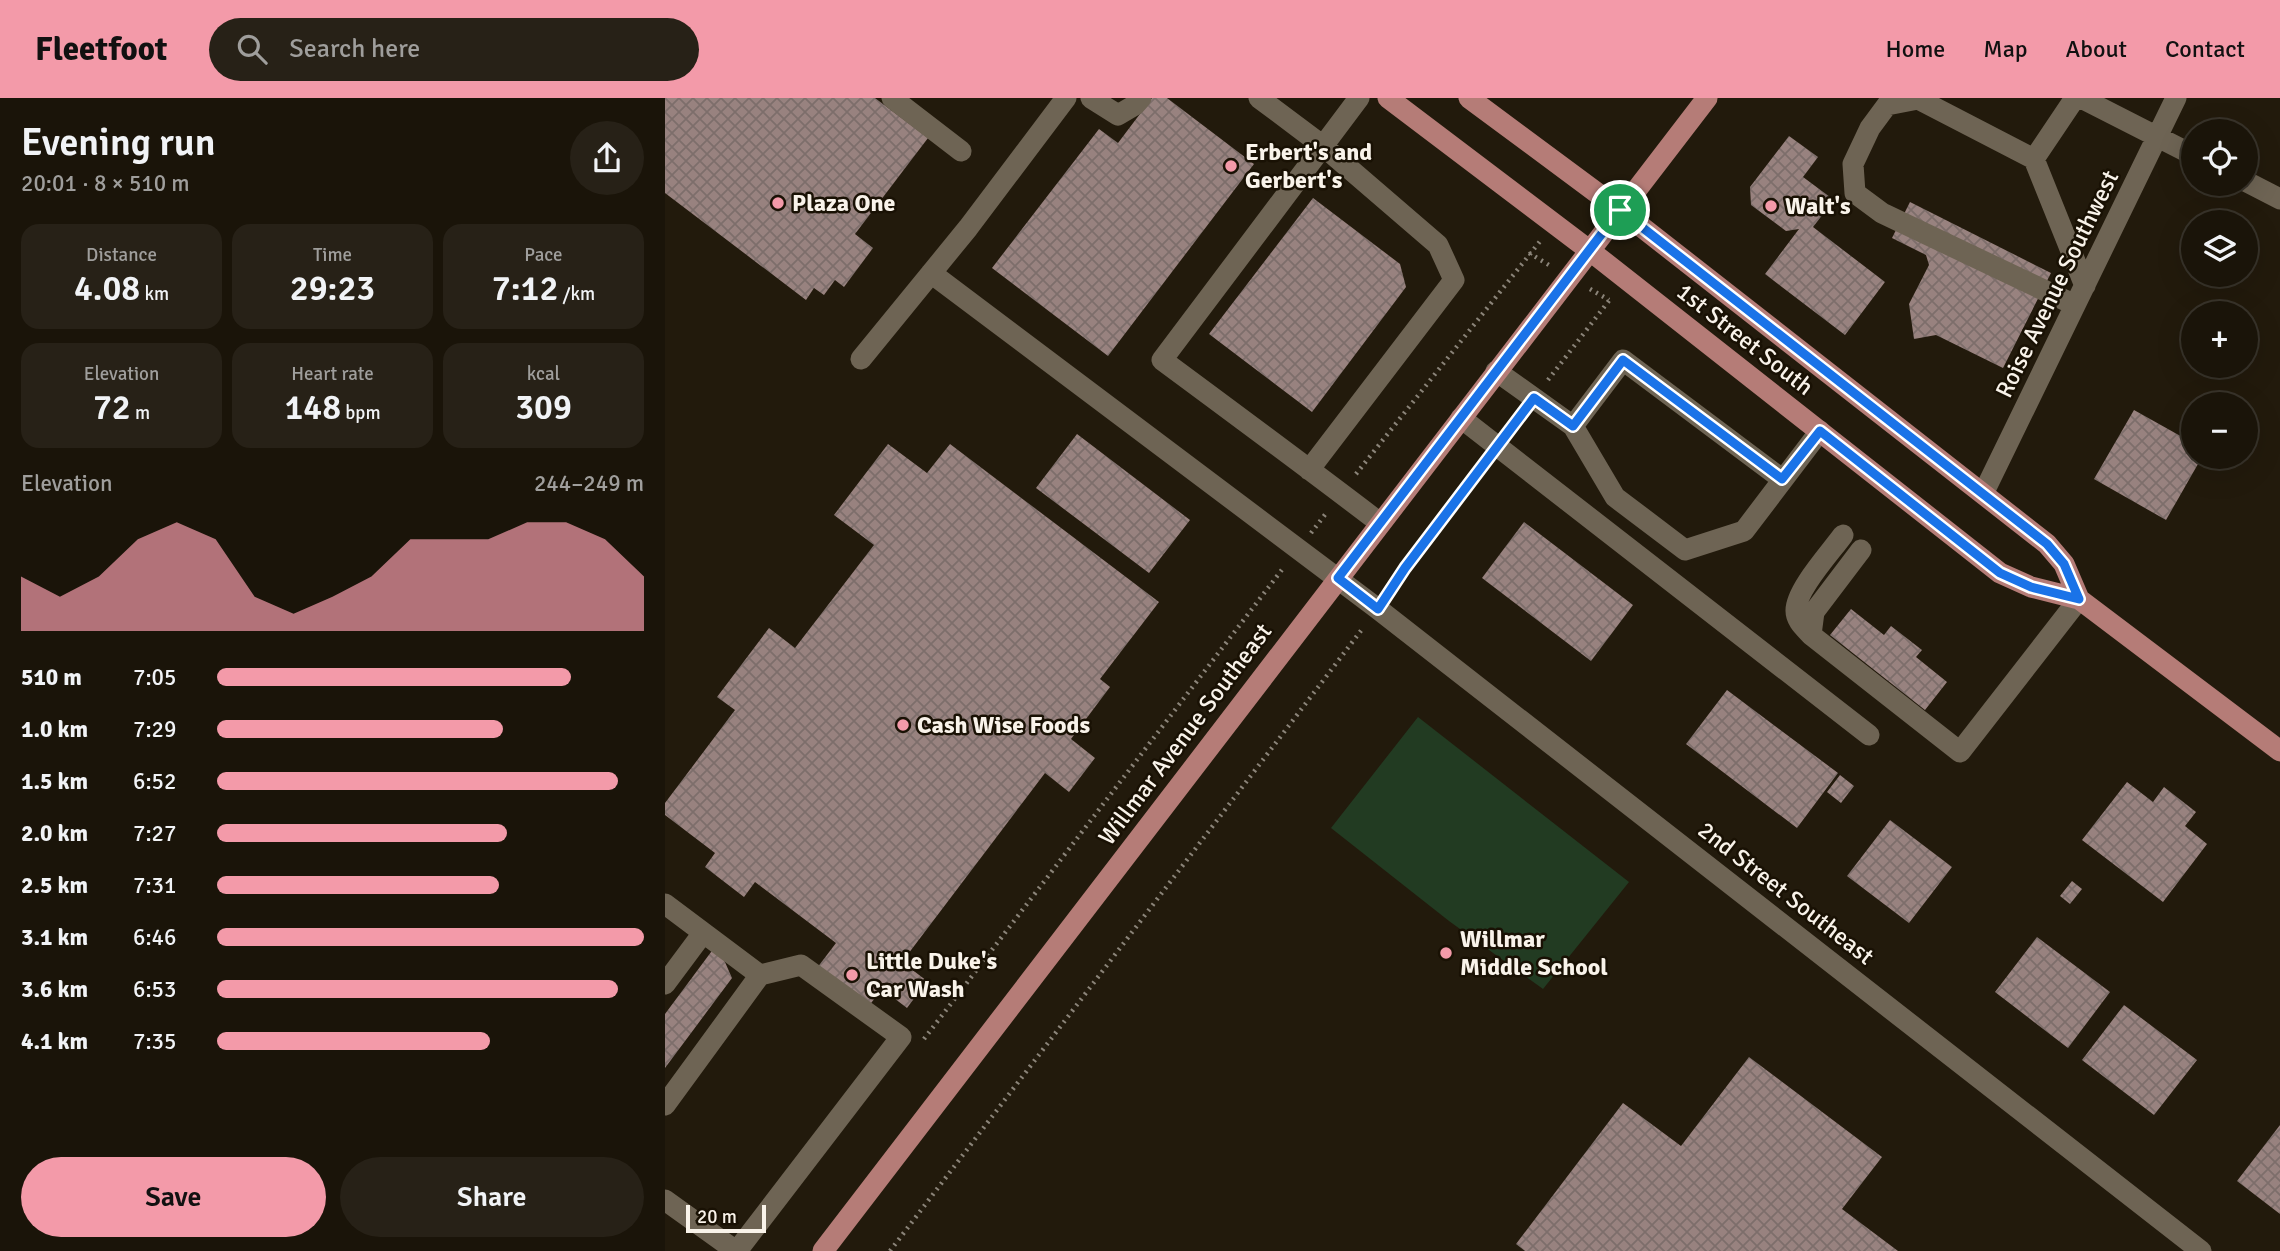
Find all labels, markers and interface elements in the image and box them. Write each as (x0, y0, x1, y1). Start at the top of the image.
search box (209, 18, 699, 81)
text: Fleetfoot (35, 29, 167, 70)
icon: search (233, 30, 271, 68)
text: Search here (289, 33, 420, 65)
text: Home (1885, 34, 1945, 64)
text: Map (1983, 34, 2028, 64)
text: About (2066, 34, 2127, 64)
text: Contact (2165, 34, 2245, 64)
text: Evening run (21, 119, 215, 166)
map controls (2181, 119, 2258, 469)
button: locate (2181, 119, 2258, 196)
button: share (570, 121, 644, 195)
place label: Erbert's and Gerbert's (1245, 137, 1372, 195)
marker: Erbert's and Gerbert's (1223, 158, 1239, 174)
street label: Roise Avenue Southwest (1989, 165, 2125, 403)
text: 20:01 · 8 × 510 m (21, 169, 190, 198)
pin (1590, 180, 1650, 240)
place label: Plaza One (792, 188, 896, 218)
icon: arrive (1601, 191, 1639, 229)
place label: Walt's (1785, 191, 1851, 221)
marker: Plaza One (770, 195, 786, 211)
marker: Walt's (1763, 198, 1779, 214)
button: layers (2181, 210, 2258, 287)
text: Distance (86, 243, 157, 267)
text: Time (313, 243, 352, 267)
text: Pace (524, 243, 563, 267)
text: 4.08 (74, 267, 140, 310)
text: 29:23 (290, 267, 375, 310)
text: 7:12 (492, 267, 558, 310)
street label: 1st Street South (1671, 276, 1819, 402)
text: km (140, 282, 169, 306)
text: /km (558, 282, 595, 306)
button: + (2181, 301, 2258, 378)
text: Elevation (84, 362, 159, 386)
text: Heart rate (291, 362, 374, 386)
text: kcal (527, 362, 560, 386)
text: 72 (93, 386, 131, 429)
text: 148 (284, 386, 341, 429)
text: 309 (515, 386, 572, 429)
button: − (2181, 392, 2258, 469)
text: m (131, 401, 150, 425)
text: bpm (341, 401, 381, 425)
text: Elevation (21, 469, 113, 498)
text: 244–249 m (534, 469, 644, 498)
street label: Willmar Avenue Southeast (1092, 617, 1278, 851)
text: 510 m (21, 663, 82, 692)
text: 7:05 (133, 663, 176, 692)
place label: Cash Wise Foods (917, 710, 1091, 740)
text: 1.0 km (21, 715, 88, 744)
text: 7:29 (133, 715, 176, 744)
marker: Cash Wise Foods (895, 717, 911, 733)
text: 1.5 km (21, 767, 88, 796)
text: 6:52 (133, 767, 176, 796)
street label: 2nd Street Southeast (1692, 815, 1880, 971)
text: 2.0 km (21, 819, 88, 848)
text: 7:27 (133, 819, 176, 848)
text: 2.5 km (21, 871, 88, 900)
text: 7:31 (133, 871, 176, 900)
text: 3.1 km (21, 923, 88, 952)
text: 6:46 (133, 923, 176, 952)
place label: Willmar Middle School (1460, 924, 1608, 982)
marker: Willmar Middle School (1438, 945, 1454, 961)
place label: Little Duke's Car Wash (866, 946, 997, 1004)
marker: Little Duke's Car Wash (844, 967, 860, 983)
text: 3.6 km (21, 975, 88, 1004)
text: 6:53 (133, 975, 176, 1004)
text: 4.1 km (21, 1027, 88, 1056)
text: 7:35 (133, 1027, 176, 1056)
button: Save (21, 1157, 326, 1237)
button: Share (340, 1157, 644, 1237)
scale bar (686, 1202, 767, 1234)
text: 20 m (697, 1205, 737, 1229)

